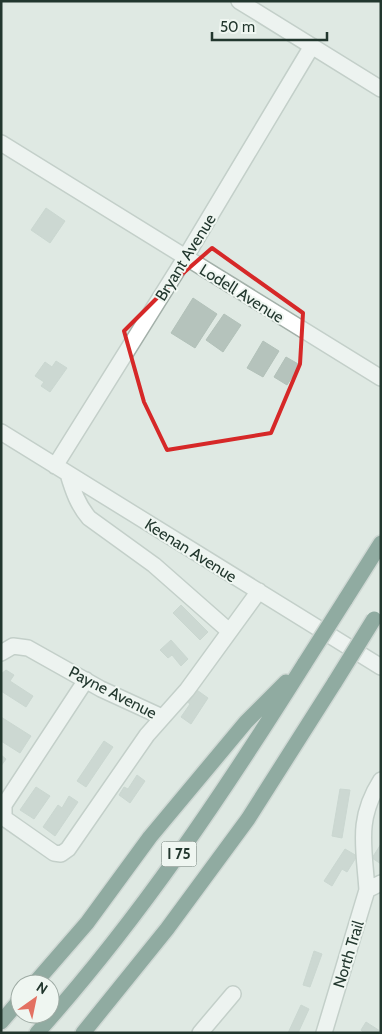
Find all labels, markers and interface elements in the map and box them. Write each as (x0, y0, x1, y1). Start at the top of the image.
scale bar (212, 10, 327, 42)
text: 50 m (220, 18, 255, 36)
street label: Bryant Avenue (151, 210, 220, 304)
street label: Lodell Avenue (196, 260, 287, 327)
street label: Keenan Avenue (141, 515, 240, 586)
street label: Payne Avenue (66, 662, 160, 723)
road number: I 75 (162, 842, 196, 866)
street label: North Trail (329, 918, 368, 990)
north arrow (10, 974, 60, 1024)
text: N (33, 978, 51, 998)

